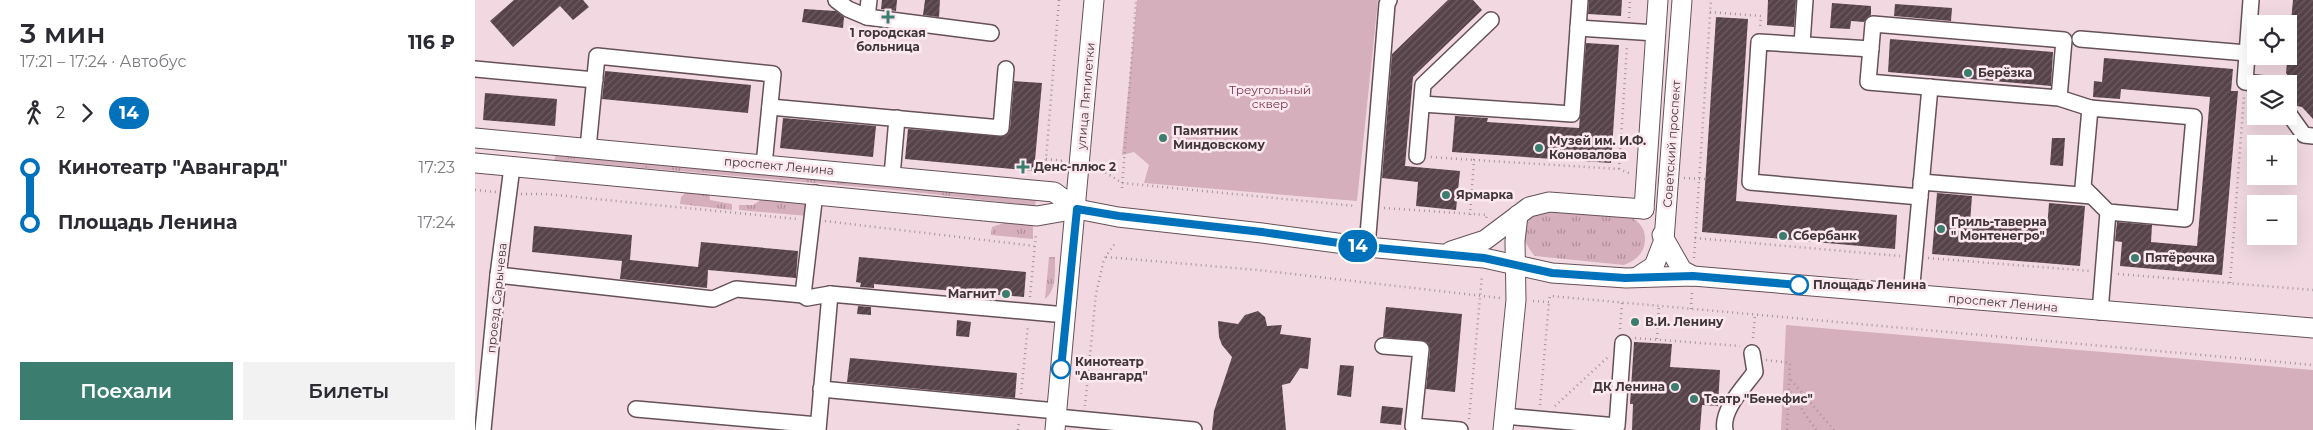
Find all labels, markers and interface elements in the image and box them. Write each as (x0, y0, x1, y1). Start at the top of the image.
marker: 1 городская больница (881, 10, 895, 24)
map controls (2247, 15, 2297, 245)
button: locate (2247, 15, 2297, 65)
text: 3 мин (20, 16, 105, 50)
place label: 1 городская больница (850, 25, 926, 54)
text: 116 ₽ (408, 31, 455, 54)
street label: улица Пятилетки (1073, 42, 1098, 151)
text: 17:21 – 17:24 · Автобус (20, 52, 187, 71)
place label: Берёзка (1978, 65, 2032, 80)
marker: Берёзка (1962, 67, 1974, 79)
button: layers (2247, 75, 2297, 125)
street label: Советский проспект (1660, 79, 1683, 208)
park label: Треугольный сквер (1229, 82, 1311, 111)
icon: walk (20, 99, 48, 127)
icon: forward (73, 99, 101, 127)
text: 14 (119, 102, 139, 124)
text: 2 (56, 103, 65, 122)
place label: Памятник Миндовскому (1173, 123, 1265, 152)
marker: Памятник Миндовскому (1157, 132, 1169, 144)
place label: Музей им. И.Ф. Коновалова (1549, 133, 1646, 162)
button: + (2247, 135, 2297, 185)
marker: Музей им. И.Ф. Коновалова (1533, 142, 1545, 154)
street label: проспект Ленина (724, 153, 835, 178)
text: Кинотеатр "Авангард" (58, 156, 287, 179)
text: 17:23 (419, 158, 455, 177)
place label: Денс-плюс 2 (1034, 159, 1116, 174)
marker: Денс-плюс 2 (1016, 160, 1030, 174)
place label: Ярмарка (1456, 187, 1513, 202)
marker: Ярмарка (1440, 189, 1452, 201)
button: − (2247, 195, 2297, 245)
text: Площадь Ленина (58, 211, 237, 234)
text: 17:24 (417, 213, 455, 232)
place label: Гриль-таверна " Монтенегро" (1951, 214, 2047, 243)
marker: Гриль-таверна " Монтенегро" (1935, 223, 1947, 235)
place label: Сбербанк (1793, 228, 1857, 243)
line badge: 14 (1335, 230, 1381, 262)
marker: Сбербанк (1777, 230, 1789, 242)
text: 14 (1348, 235, 1368, 257)
street label: проезд Сарычева (483, 242, 510, 354)
place label: Пятёрочка (2145, 250, 2215, 265)
marker: Пятёрочка (2129, 252, 2141, 264)
marker: Площадь Ленина (1789, 275, 1809, 295)
place label: Площадь Ленина (1813, 277, 1926, 292)
place label: Магнит (948, 286, 997, 301)
marker: Магнит (1000, 288, 1012, 300)
street label: проспект Ленина (1948, 290, 2059, 315)
place label: В.И. Ленину (1645, 314, 1724, 329)
marker: В.И. Ленину (1629, 316, 1641, 328)
place label: Кинотеатр "Авангард" (1075, 354, 1148, 383)
marker: Кинотеатр "Авангард" (1051, 359, 1071, 379)
button: Поехали (20, 362, 233, 420)
button: Билеты (243, 362, 455, 420)
place label: ДК Ленина (1593, 379, 1665, 394)
marker: ДК Ленина (1669, 381, 1681, 393)
place label: Театр "Бенефис" (1704, 391, 1813, 406)
marker: Театр "Бенефис" (1688, 393, 1700, 405)

